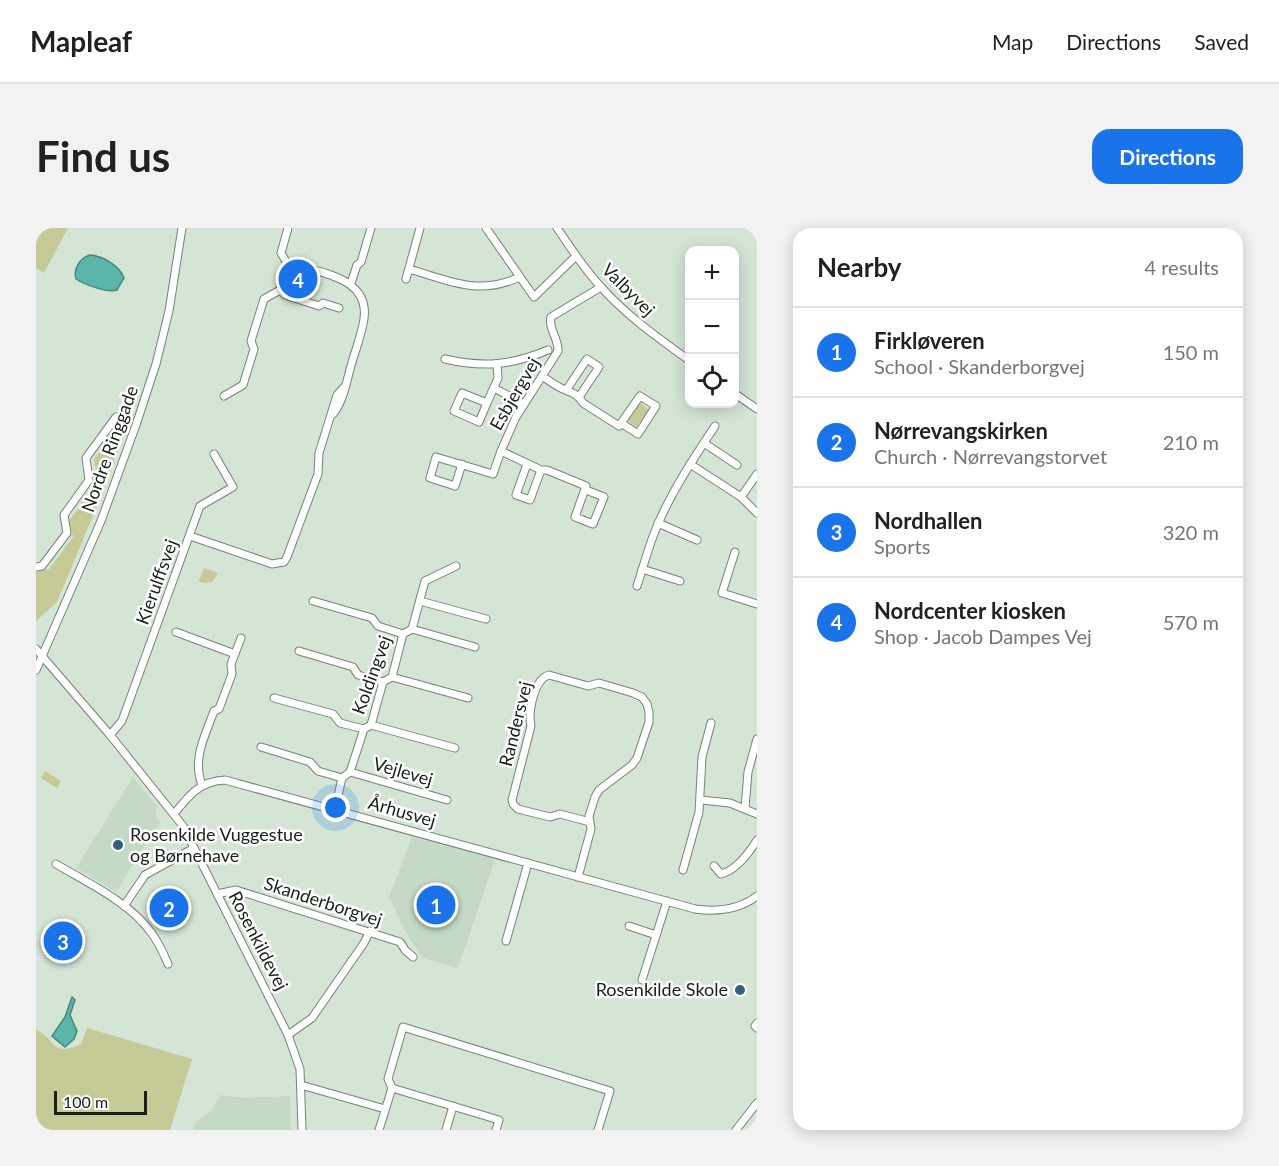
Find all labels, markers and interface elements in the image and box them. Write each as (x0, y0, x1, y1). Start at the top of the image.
text: Mapleaf (30, 24, 132, 58)
text: Map (992, 29, 1033, 54)
text: Directions (1066, 29, 1161, 54)
text: Saved (1194, 29, 1249, 54)
button: Directions (1092, 129, 1243, 184)
text: Find us (36, 131, 170, 181)
map controls (685, 246, 739, 408)
button: + (685, 246, 739, 300)
text: Nearby (817, 251, 902, 283)
text: 4 results (1144, 255, 1219, 279)
pin: 4 (278, 256, 318, 302)
street label: Valbyvej (598, 258, 660, 320)
button: − (685, 300, 739, 354)
text: Firkløveren (874, 327, 985, 354)
text: 1 (831, 340, 842, 364)
text: 150 m (1163, 340, 1219, 364)
street label: Esbjergvej (484, 353, 544, 434)
button: locate (685, 354, 739, 408)
text: School · Skanderborgvej (874, 354, 1085, 378)
street label: Nordre Ringgade (76, 382, 142, 515)
text: Nørrevangskirken (874, 417, 1048, 444)
text: 2 (831, 430, 842, 454)
text: 210 m (1163, 430, 1219, 454)
text: Church · Nørrevangstorvet (874, 444, 1107, 468)
text: Nordhallen (874, 507, 982, 534)
text: 3 (831, 520, 842, 544)
text: 320 m (1163, 520, 1219, 544)
text: Sports (874, 534, 930, 558)
street label: Kierulffsvej (130, 536, 182, 627)
text: Nordcenter kiosken (874, 597, 1066, 624)
text: 4 (831, 610, 842, 634)
text: 570 m (1163, 610, 1219, 634)
text: Shop · Jacob Dampes Vej (874, 624, 1092, 648)
street label: Koldingvej (347, 632, 395, 717)
street label: Randersvej (494, 679, 536, 768)
street label: Vejlevej (371, 752, 436, 790)
street label: Århusvej (366, 791, 439, 831)
your location (321, 793, 350, 822)
place label: Rosenkilde Vuggestue og Børnehave (130, 823, 303, 866)
marker: Rosenkilde Vuggestue og Børnehave (111, 838, 125, 852)
street label: Skanderborgvej (262, 872, 385, 930)
pin: 1 (416, 882, 456, 928)
pin: 2 (150, 886, 188, 930)
street label: Rosenkildevej (225, 887, 293, 994)
pin: 3 (44, 918, 82, 964)
place label: Rosenkilde Skole (596, 978, 728, 1000)
marker: Rosenkilde Skole (733, 983, 747, 997)
scale bar (54, 1088, 147, 1116)
text: 100 m (63, 1092, 108, 1111)

